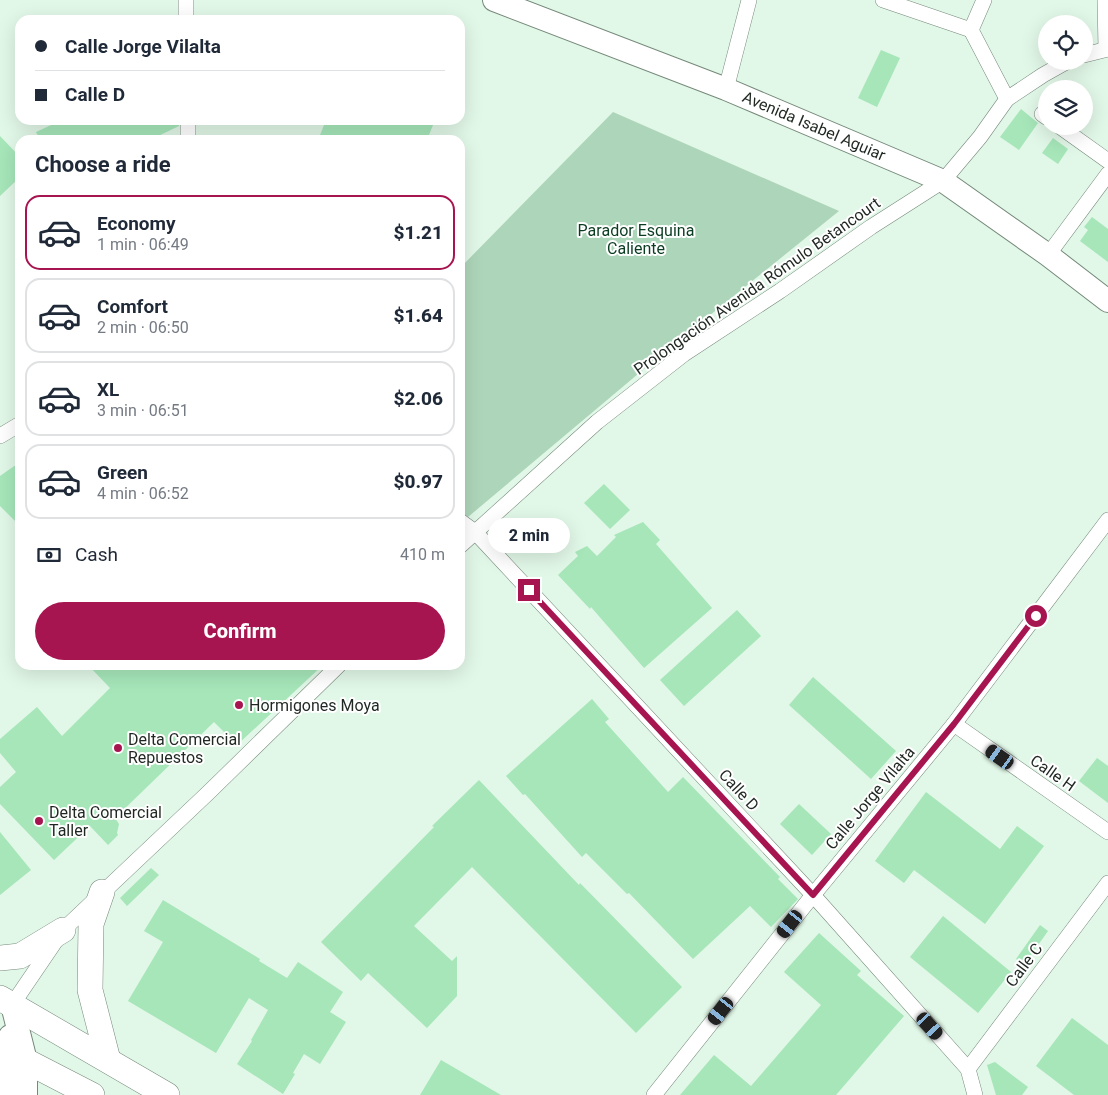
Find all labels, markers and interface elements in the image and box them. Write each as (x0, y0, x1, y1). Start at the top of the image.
map controls (1038, 15, 1093, 135)
button: locate (1038, 15, 1093, 70)
text: Calle Jorge Vilalta (65, 35, 221, 58)
button: layers (1038, 80, 1093, 135)
text: Calle D (65, 83, 125, 106)
street label: Avenida Isabel Aguiar (740, 87, 889, 165)
text: Choose a ride (35, 152, 171, 177)
street label: Prolongación Avenida Rómulo Betancourt (630, 193, 884, 379)
icon: car (37, 210, 82, 255)
text: Economy (97, 212, 176, 235)
text: $1.21 (394, 221, 443, 244)
park label: Parador Esquina Caliente (578, 221, 694, 258)
text: 1 min · 06:49 (97, 235, 189, 254)
icon: car (37, 293, 82, 338)
text: Comfort (97, 295, 168, 318)
text: $1.64 (394, 304, 443, 327)
text: 2 min · 06:50 (97, 318, 189, 337)
icon: car (37, 376, 82, 421)
text: XL (97, 378, 119, 401)
text: $2.06 (394, 387, 443, 410)
text: 3 min · 06:51 (97, 401, 189, 420)
icon: car (37, 459, 82, 504)
text: Green (97, 461, 148, 484)
text: $0.97 (394, 470, 443, 493)
text: 4 min · 06:52 (97, 484, 189, 503)
callout: 2 min (488, 518, 570, 552)
text: 2 min (509, 526, 549, 545)
icon: cash (35, 541, 63, 569)
text: Cash (75, 543, 118, 566)
text: 410 m (400, 545, 445, 564)
route end (518, 579, 540, 601)
button: Confirm (35, 602, 445, 660)
route start (1025, 605, 1047, 627)
place label: Hormigones Moya (249, 696, 380, 715)
marker: Hormigones Moya (233, 699, 245, 711)
place label: Delta Comercial Repuestos (128, 730, 241, 767)
marker: Delta Comercial Repuestos (112, 742, 124, 754)
car (983, 742, 1016, 772)
street label: Calle Jorge Vilalta (821, 743, 919, 853)
street label: Calle H (1027, 751, 1079, 795)
street label: Calle D (715, 765, 763, 815)
place label: Delta Comercial Taller (49, 803, 162, 840)
marker: Delta Comercial Taller (33, 815, 45, 827)
car (774, 908, 805, 940)
street label: Calle C (1001, 939, 1047, 991)
car (705, 995, 736, 1027)
car (914, 1010, 945, 1042)

